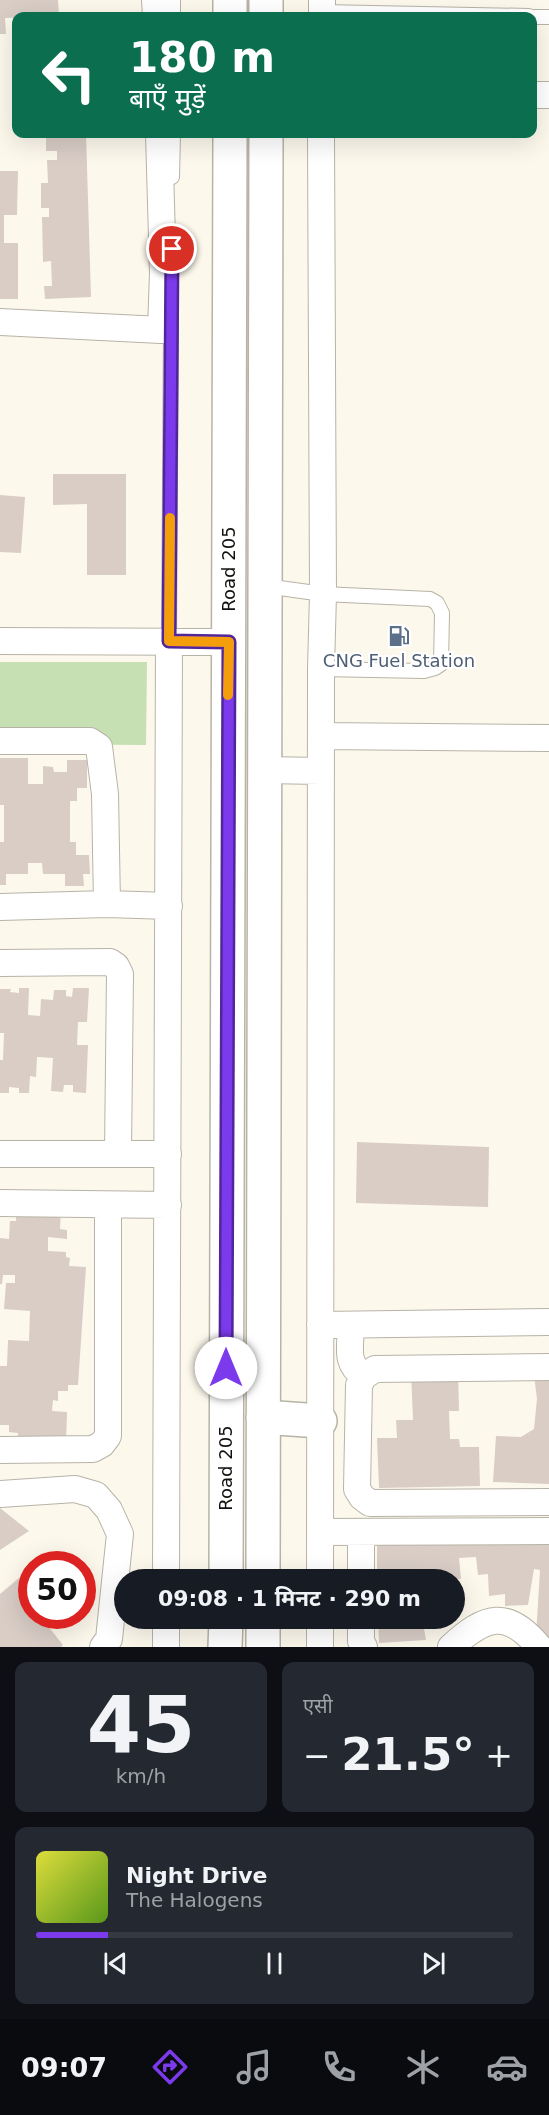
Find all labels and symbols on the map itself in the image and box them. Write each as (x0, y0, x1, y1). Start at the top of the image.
pin (146, 223, 197, 274)
street label: Road 205 (218, 526, 239, 612)
fuel station icon: CNG Fuel Station (387, 624, 411, 648)
place label: CNG Fuel Station (323, 650, 475, 671)
position arrow (194, 1336, 258, 1400)
street label: Road 205 (215, 1425, 236, 1511)
speed limit sign: 50 (18, 1551, 96, 1629)

